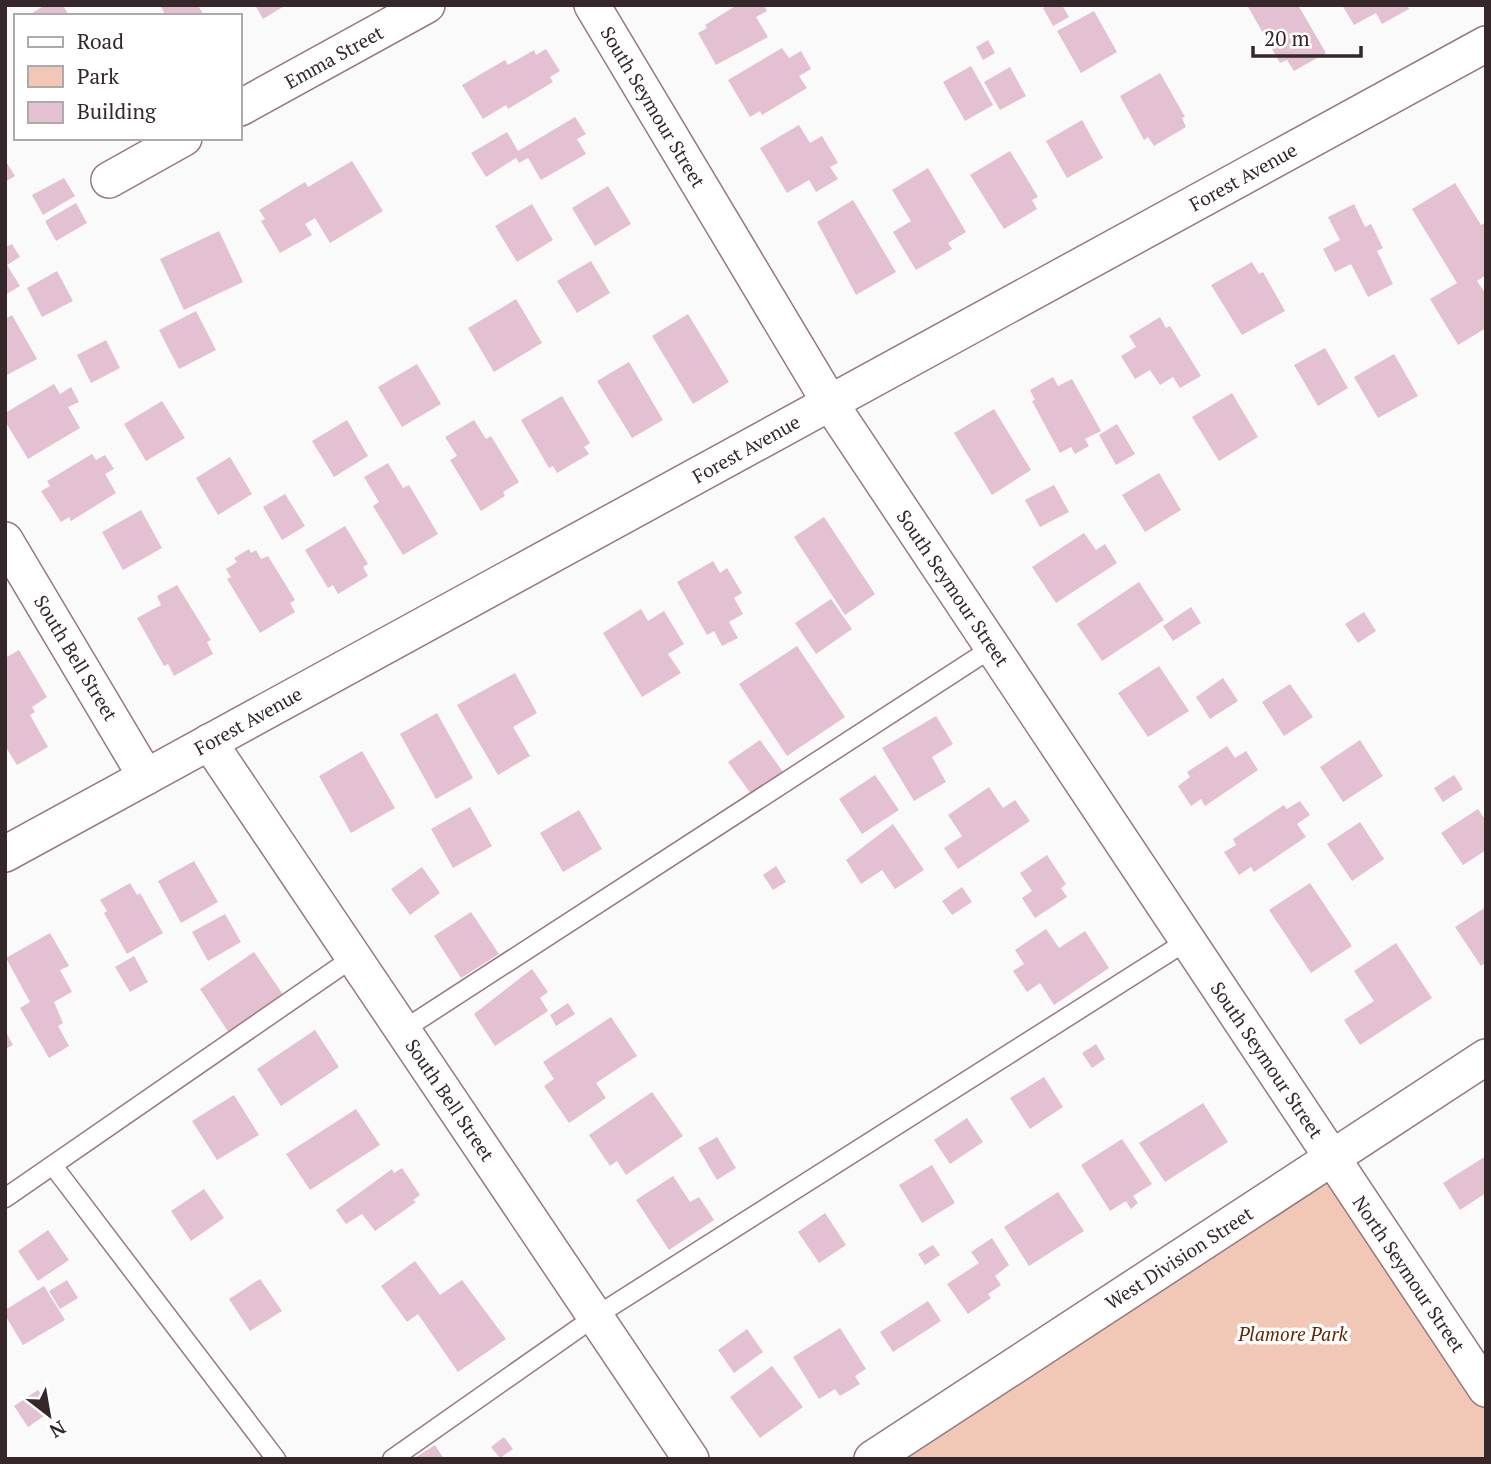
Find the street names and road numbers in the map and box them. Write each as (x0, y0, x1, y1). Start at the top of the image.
street label: Emma Street (280, 19, 387, 94)
street label: South Seymour Street (595, 22, 711, 192)
street label: Forest Avenue (1184, 137, 1301, 216)
street label: Forest Avenue (687, 409, 804, 488)
street label: South Seymour Street (892, 505, 1015, 671)
street label: South Bell Street (29, 590, 124, 725)
street label: Forest Avenue (189, 681, 306, 760)
street label: South Seymour Street (1206, 977, 1329, 1143)
street label: South Bell Street (400, 1034, 501, 1166)
street label: North Seymour Street (1348, 1190, 1471, 1357)
street label: West Division Street (1100, 1200, 1257, 1315)

